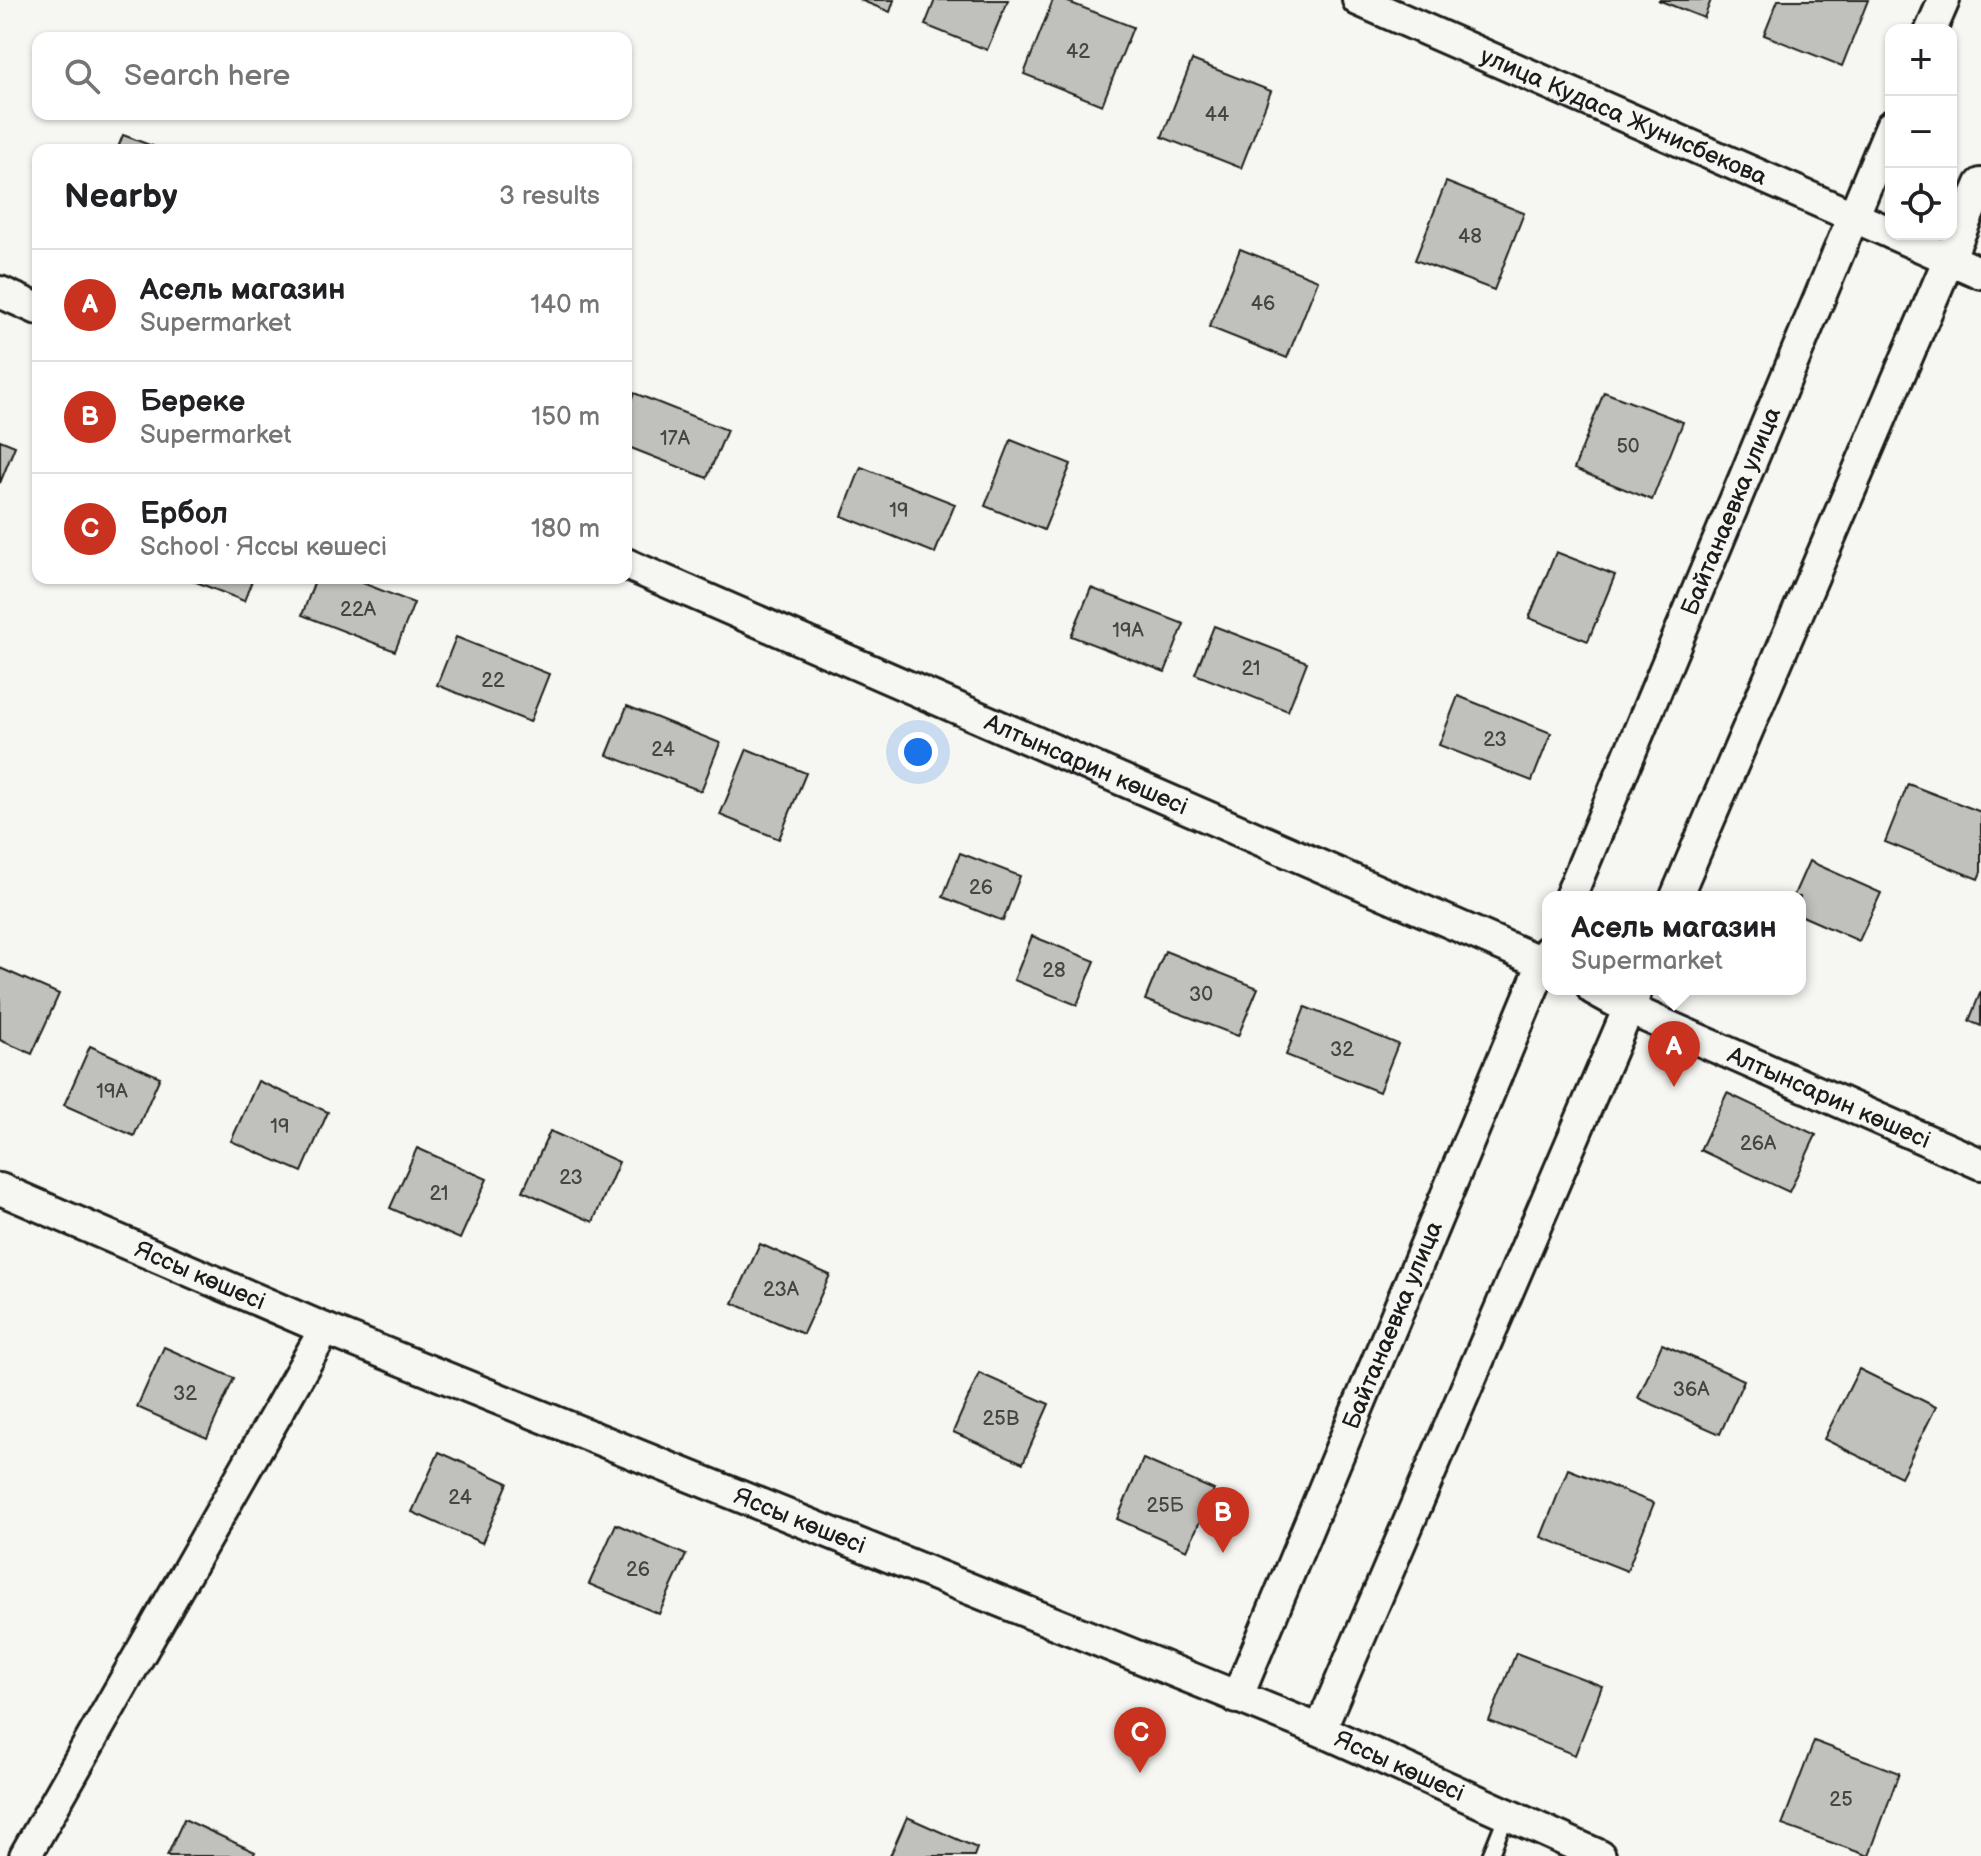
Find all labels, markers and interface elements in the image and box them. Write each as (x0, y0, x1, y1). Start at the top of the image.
map controls (1885, 24, 1957, 240)
button: + (1885, 24, 1957, 96)
search box (32, 32, 632, 120)
house number: 42 (1066, 40, 1090, 64)
street label: улица Кудаса Жунисбекова (1476, 41, 1771, 192)
icon: search (60, 54, 104, 98)
text: Search here (124, 58, 290, 94)
button: − (1885, 96, 1957, 168)
house number: 44 (1205, 103, 1229, 127)
button: locate (1885, 168, 1957, 240)
text: Nearby (64, 176, 178, 217)
text: 3 results (499, 181, 600, 212)
house number: 48 (1458, 225, 1482, 249)
text: Асель магазин (140, 272, 346, 308)
text: A (82, 290, 98, 321)
text: 140 m (530, 290, 600, 321)
house number: 46 (1251, 292, 1275, 316)
text: Supermarket (140, 308, 291, 339)
text: Береке (140, 384, 245, 420)
text: B (81, 402, 99, 433)
text: 150 m (531, 402, 600, 433)
street label: Байтанаевка улица (1675, 403, 1787, 620)
text: Supermarket (140, 420, 291, 451)
house number: 17A (660, 427, 691, 451)
house number: 50 (1616, 435, 1640, 459)
text: Ербол (140, 496, 228, 532)
house number: 19 (889, 499, 909, 523)
text: C (81, 514, 99, 545)
text: 180 m (531, 514, 600, 545)
text: School · Яссы көшесі (140, 532, 387, 563)
house number: 22A (340, 598, 377, 622)
house number: 19A (1112, 619, 1145, 643)
house number: 21 (1241, 657, 1261, 681)
house number: 22 (481, 669, 505, 693)
street label: Алтынсарин көшесі (979, 707, 1192, 822)
house number: 23 (1483, 728, 1507, 752)
your location (898, 732, 938, 772)
house number: 24 (651, 738, 675, 762)
house number: 26 (969, 876, 993, 900)
popup (1542, 891, 1806, 995)
text: Асель магазин (1571, 910, 1777, 946)
text: Supermarket (1571, 946, 1723, 977)
house number: 28 (1042, 959, 1066, 983)
house number: 30 (1189, 983, 1213, 1007)
pin: A (1648, 1021, 1700, 1087)
house number: 32 (1330, 1038, 1354, 1062)
street label: Алтынсарин көшесі (1722, 1040, 1935, 1155)
house number: 19A (96, 1080, 129, 1104)
house number: 19 (270, 1115, 290, 1139)
house number: 26A (1740, 1132, 1777, 1156)
house number: 23 (559, 1166, 583, 1190)
house number: 21 (429, 1182, 449, 1206)
street label: Байтанаевка улица (1337, 1217, 1449, 1434)
street label: Яссы көшесі (130, 1235, 270, 1317)
house number: 23A (763, 1278, 800, 1302)
house number: 36A (1673, 1378, 1710, 1402)
house number: 32 (173, 1382, 197, 1406)
house number: 25B (983, 1407, 1020, 1431)
street label: Яссы көшесі (730, 1481, 870, 1560)
house number: 24 (448, 1486, 472, 1510)
pin: B (1197, 1487, 1249, 1553)
house number: 25Б (1146, 1494, 1184, 1518)
house number: 26 (626, 1558, 650, 1582)
pin: C (1114, 1707, 1166, 1773)
street label: Яссы көшесі (1330, 1724, 1469, 1808)
house number: 25 (1829, 1788, 1853, 1812)

